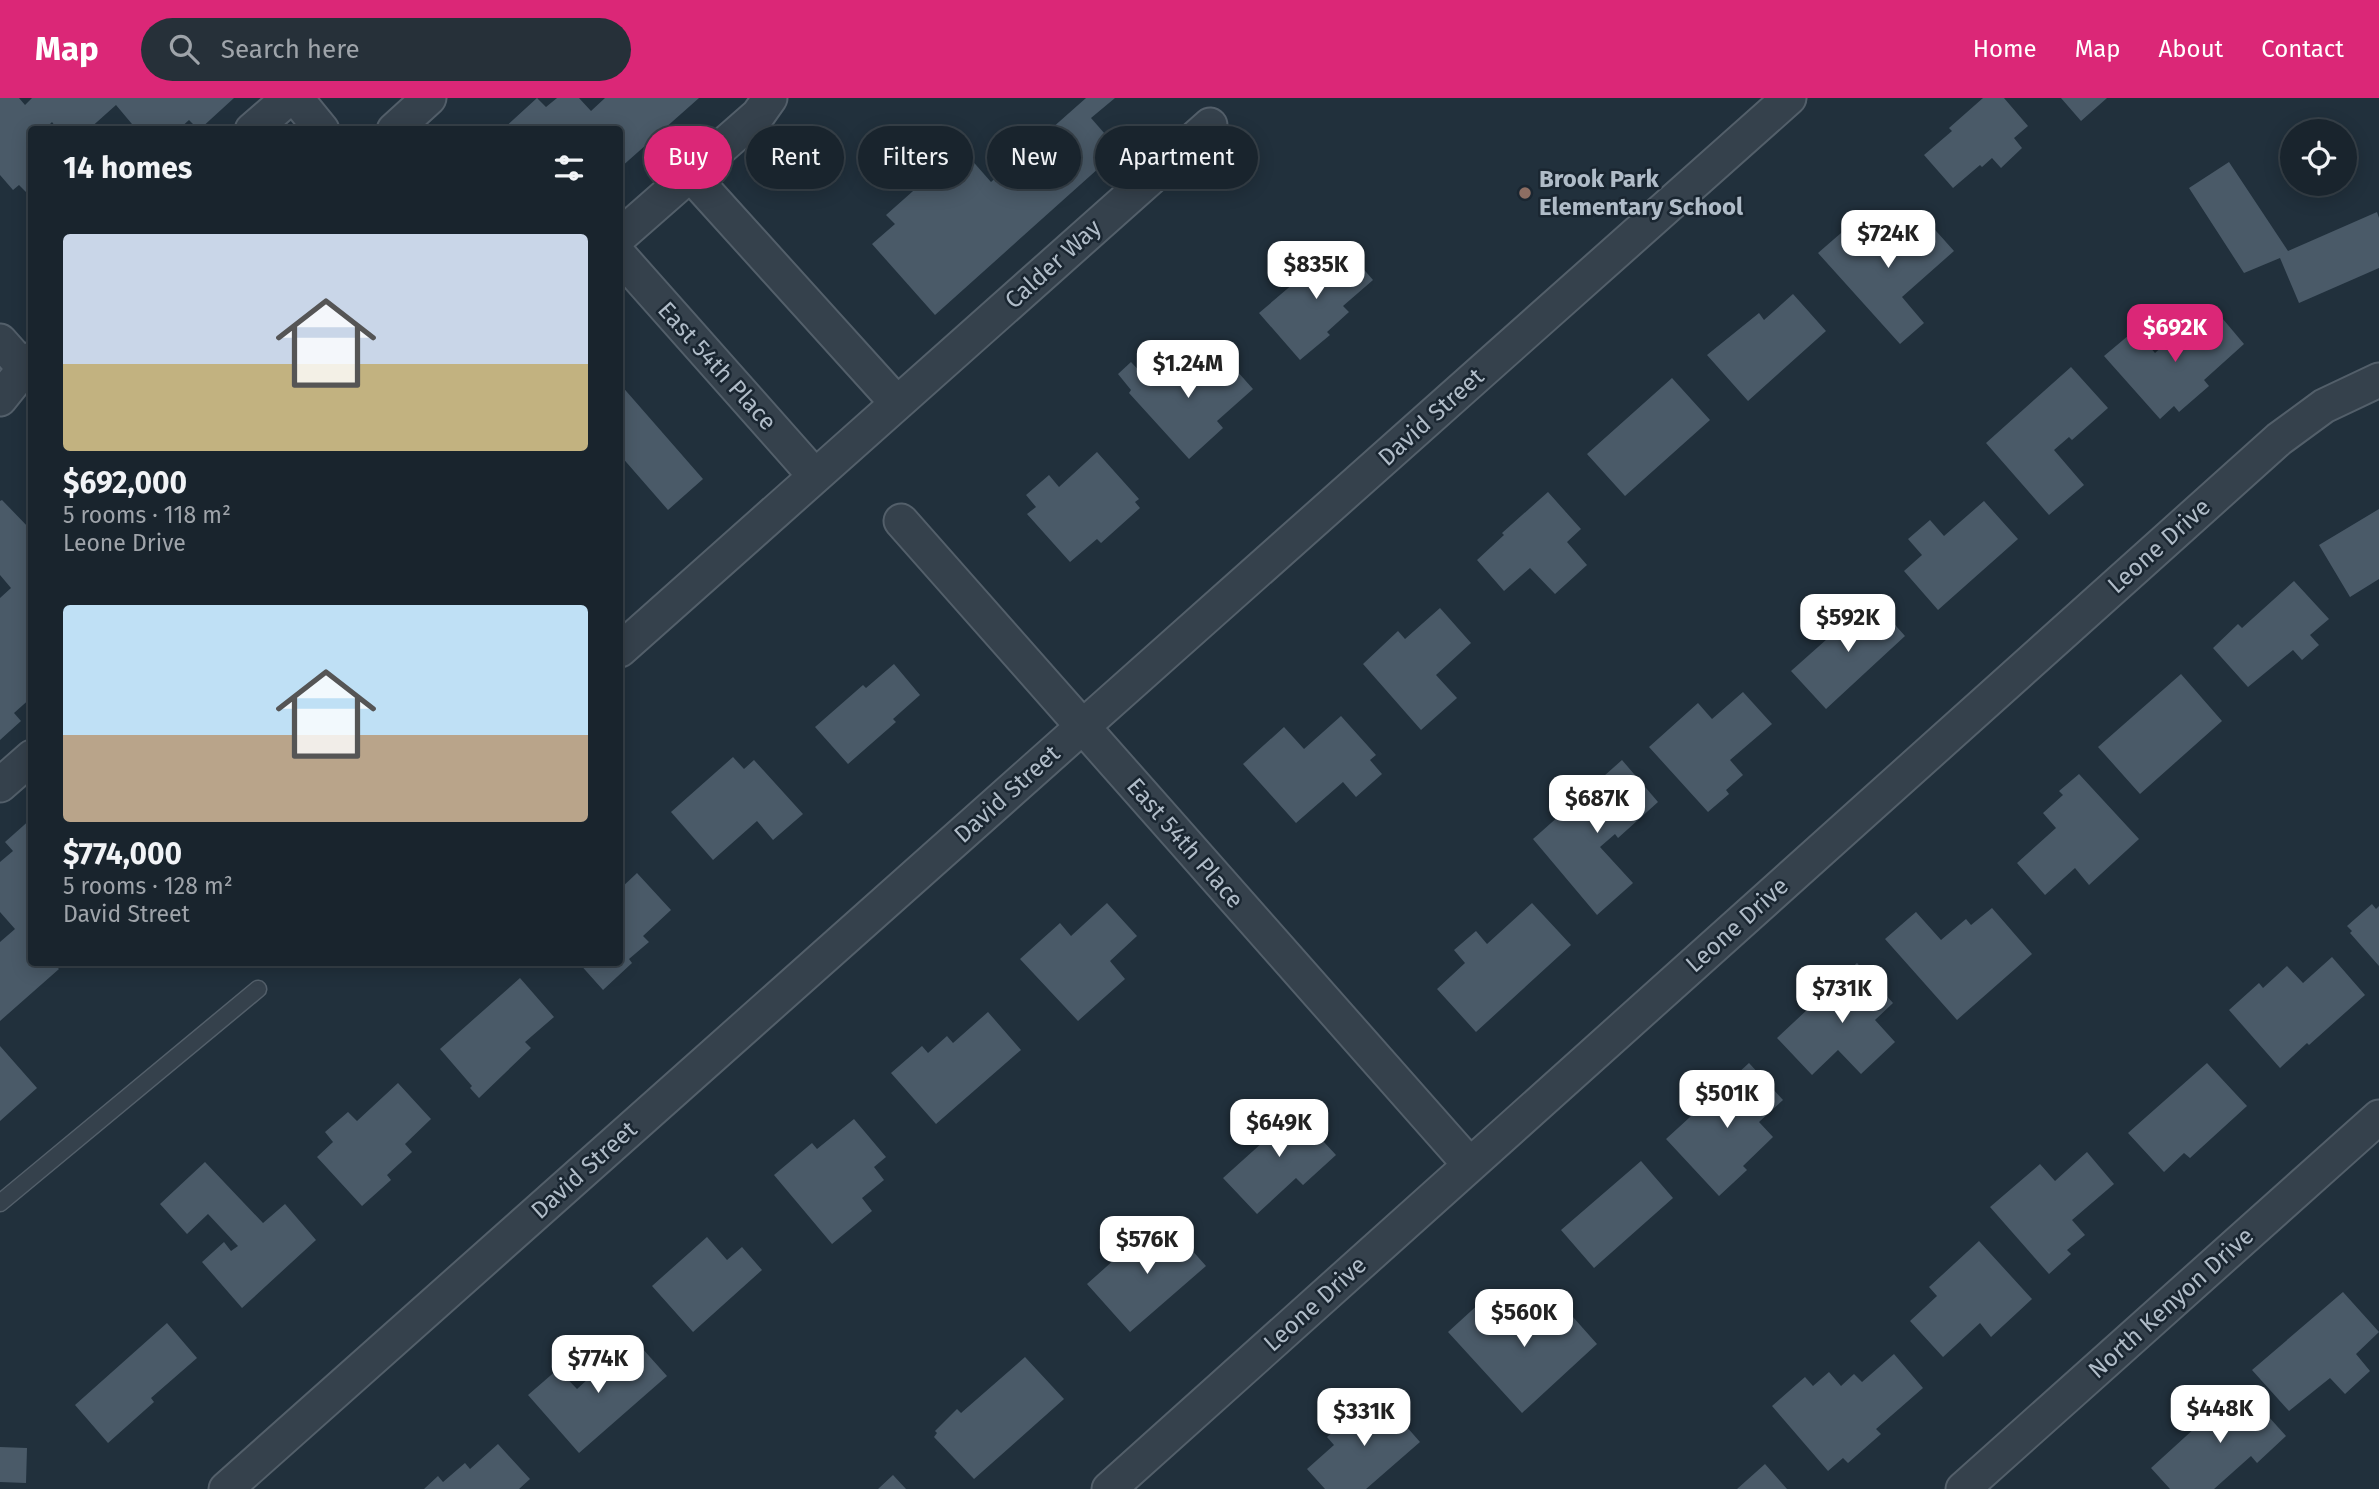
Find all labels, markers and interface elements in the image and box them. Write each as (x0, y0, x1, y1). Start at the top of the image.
search box (141, 18, 631, 81)
text: Map (35, 29, 99, 69)
icon: search (165, 30, 203, 68)
text: Search here (221, 34, 360, 65)
text: Home (1973, 35, 2037, 63)
text: Map (2075, 35, 2121, 63)
text: About (2159, 35, 2223, 63)
text: Contact (2261, 35, 2344, 63)
map controls (2280, 119, 2357, 196)
button: locate (2280, 119, 2357, 196)
chip: Buy (644, 126, 732, 189)
chip: Rent (746, 126, 844, 189)
chip: Filters (858, 126, 973, 189)
chip: New (987, 126, 1081, 189)
chip: Apartment (1095, 126, 1258, 189)
icon: filters (550, 149, 588, 187)
text: 14 homes (63, 150, 192, 186)
place label: Brook Park Elementary School (1539, 165, 1744, 221)
marker: Brook Park Elementary School (1517, 185, 1533, 201)
pin: $724K (1839, 211, 1937, 270)
street label: Calder Way (999, 213, 1107, 314)
text: $724K (1857, 219, 1919, 247)
pin: $835K (1267, 242, 1365, 301)
text: $835K (1284, 250, 1348, 278)
icon: home (263, 280, 389, 406)
street label: East 54th Place (652, 296, 782, 436)
pin: $692K (2126, 304, 2224, 364)
text: $692K (2143, 313, 2207, 341)
pin: $1.24M (1131, 341, 1245, 400)
text: $1.24M (1153, 349, 1223, 377)
street label: David Street (1372, 362, 1490, 472)
text: $692,000 (63, 465, 187, 501)
street label: Leone Drive (2102, 493, 2216, 599)
text: 5 rooms · 118 m² (63, 501, 231, 529)
text: Leone Drive (63, 529, 186, 557)
pin: $592K (1799, 594, 1897, 654)
text: $592K (1816, 603, 1880, 631)
icon: home (263, 651, 389, 777)
street label: David Street (948, 739, 1066, 849)
street label: East 54th Place (1121, 772, 1249, 914)
pin: $687K (1548, 776, 1646, 835)
text: $687K (1565, 784, 1629, 812)
text: $774,000 (63, 836, 182, 872)
text: 5 rooms · 128 m² (63, 872, 233, 900)
street label: Leone Drive (1680, 872, 1794, 978)
text: David Street (63, 900, 190, 928)
pin: $731K (1793, 965, 1891, 1025)
text: $731K (1812, 974, 1872, 1002)
pin: $501K (1678, 1070, 1776, 1130)
text: $501K (1695, 1079, 1759, 1107)
pin: $649K (1230, 1100, 1328, 1159)
text: $649K (1246, 1108, 1312, 1136)
street label: David Street (525, 1115, 643, 1225)
pin: $576K (1098, 1216, 1196, 1276)
street label: North Kenyon Drive (2083, 1222, 2259, 1384)
text: $576K (1116, 1225, 1178, 1253)
street label: Leone Drive (1258, 1251, 1372, 1357)
pin: $560K (1475, 1290, 1573, 1349)
text: $560K (1491, 1298, 1557, 1326)
pin: $774K (549, 1336, 647, 1395)
text: $774K (568, 1344, 628, 1372)
pin: $448K (2171, 1386, 2269, 1445)
pin: $331K (1315, 1388, 1413, 1448)
text: $448K (2187, 1394, 2253, 1422)
text: $331K (1333, 1397, 1395, 1425)

